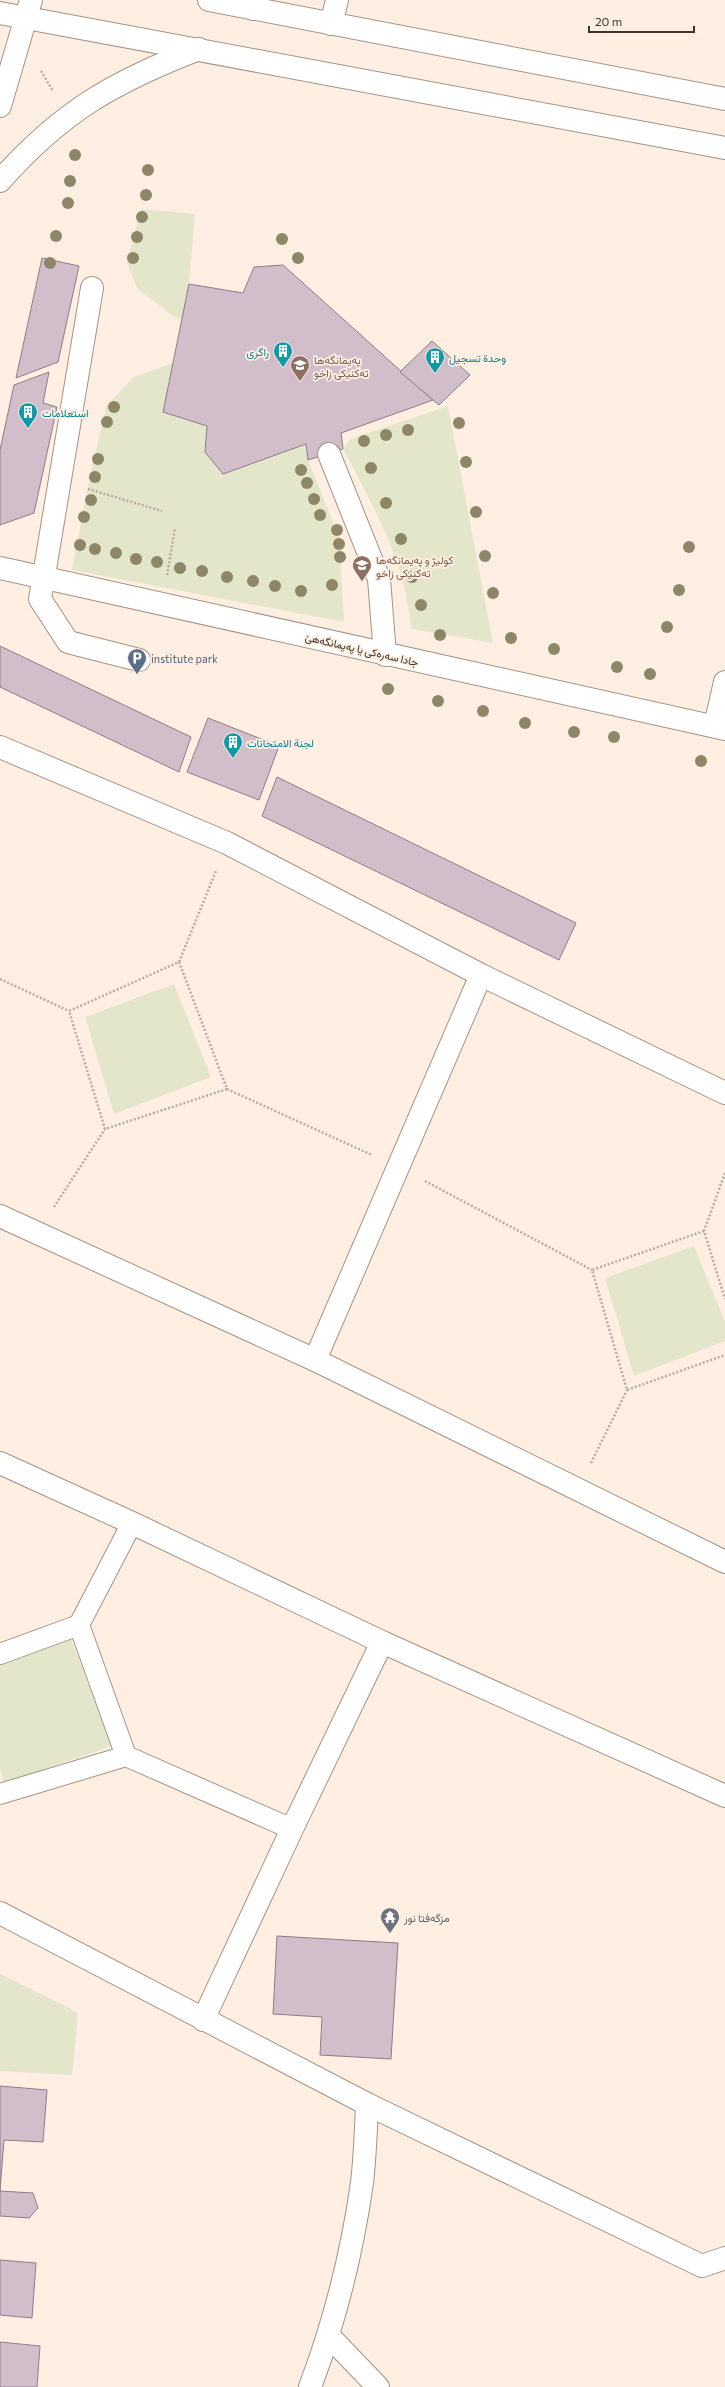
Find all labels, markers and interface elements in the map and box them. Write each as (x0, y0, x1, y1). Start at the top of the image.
scale bar (589, 8, 694, 34)
text: 20 m (595, 14, 622, 28)
building icon: راگری (272, 340, 294, 368)
place label: راگری (247, 345, 269, 359)
building icon: وحدة تسجيل (424, 346, 446, 374)
place label: وحدة تسجيل (449, 351, 506, 365)
place label: پەیمانگەها تەکنیکی زاخو (314, 353, 369, 380)
school or university icon: پەیمانگەها تەکنیکی زاخو (289, 354, 311, 382)
building icon: استعلامات (17, 401, 39, 429)
place label: استعلامات (42, 406, 88, 419)
place label: كوليژ و په‌يمانگه‌ها ته‌كنيكى زاخو (376, 553, 454, 580)
school or university icon: كوليژ و په‌يمانگه‌ها ته‌كنيكى زاخو (351, 554, 373, 582)
street label: جادا سه‌ره‌كى يا په‌يمانگه‌هێ (304, 630, 420, 670)
parking icon: institute park (126, 647, 148, 675)
place label: institute park (151, 652, 218, 665)
building icon: لجنة الامتحانات (222, 731, 244, 759)
place label: لجنة الامتحانات (247, 736, 314, 750)
temple icon: مزگەفتا نور (379, 1906, 401, 1934)
place label: مزگەفتا نور (403, 1911, 450, 1925)

